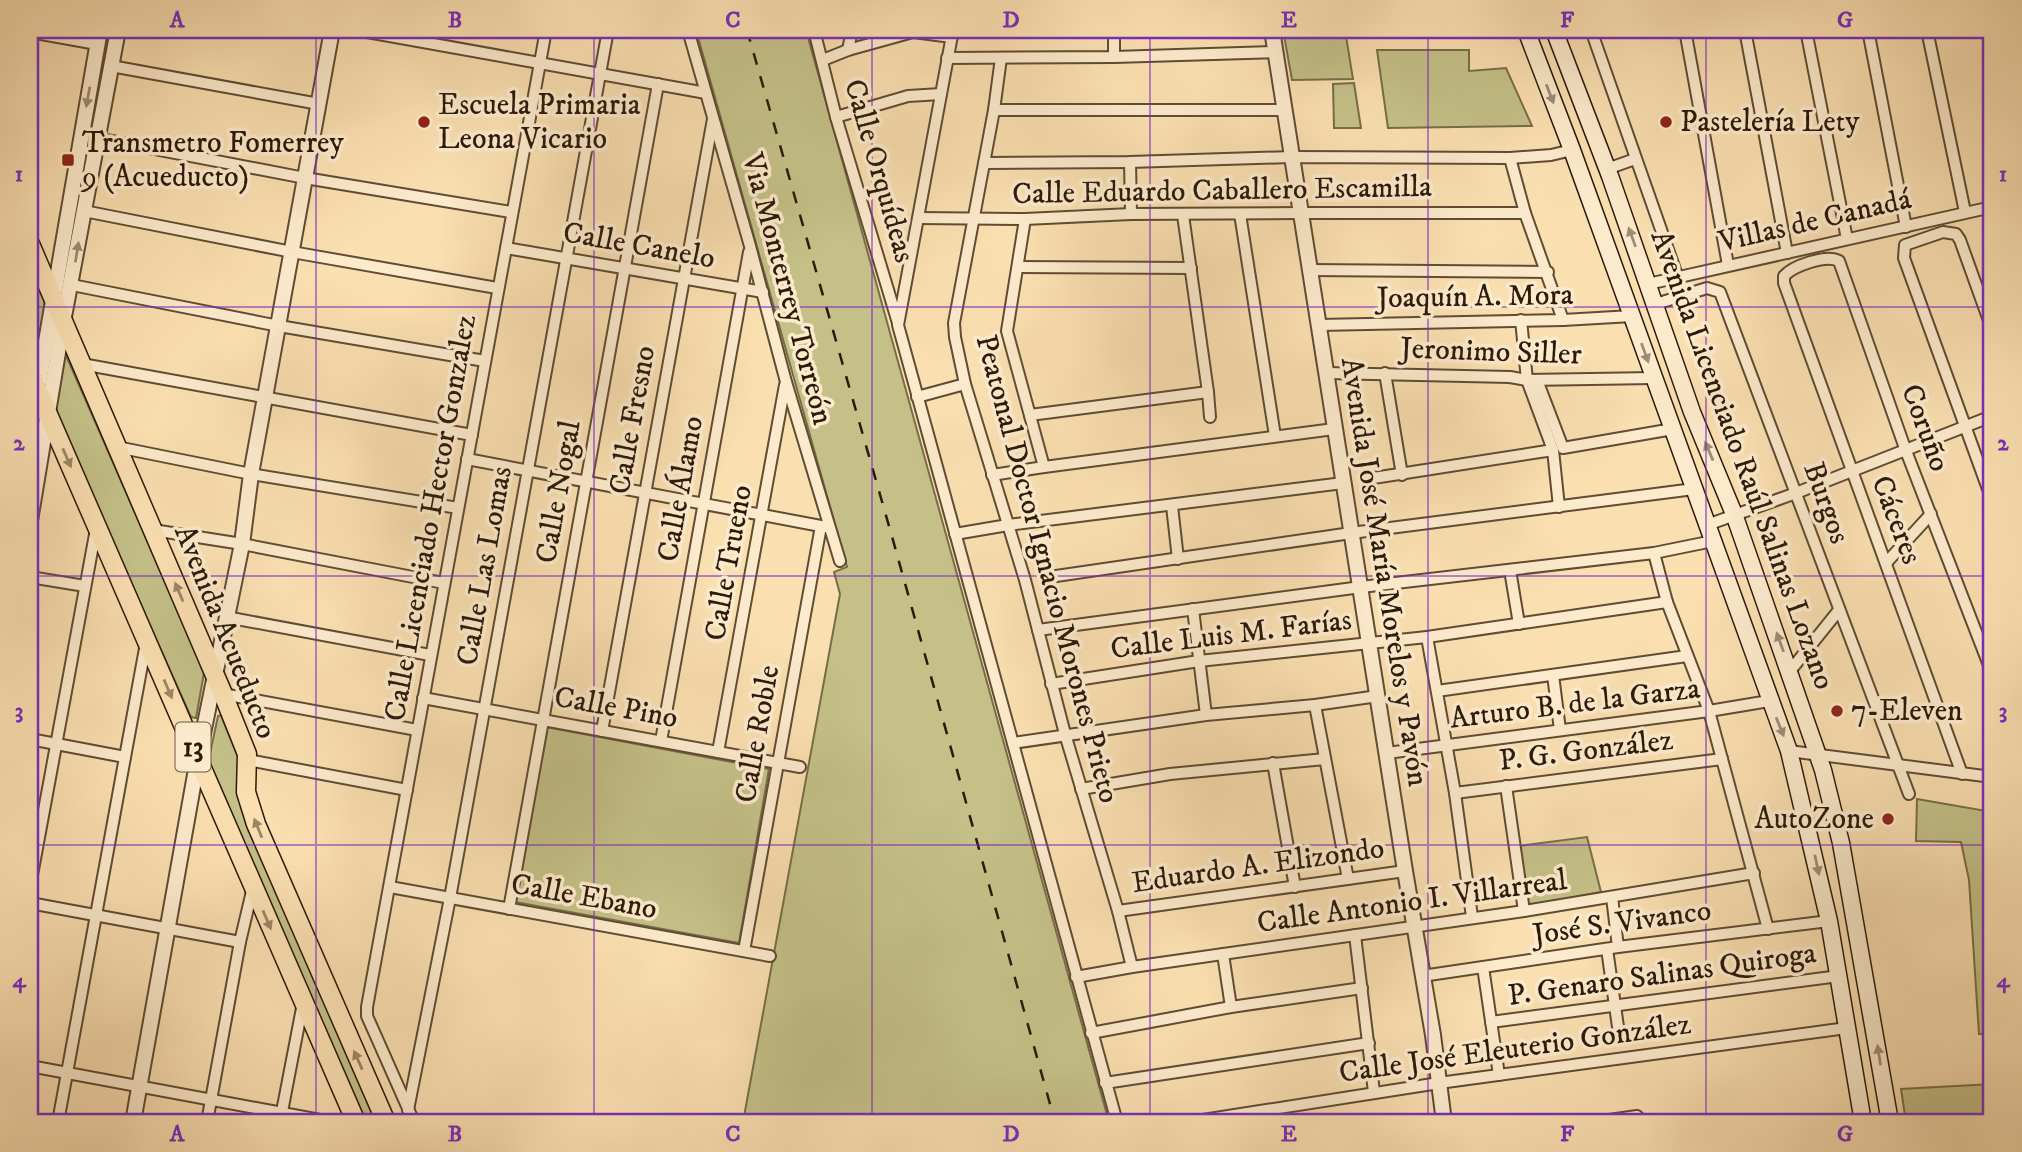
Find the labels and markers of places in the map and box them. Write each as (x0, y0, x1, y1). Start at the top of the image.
place label: Escuela Primaria Leona Vicario (438, 87, 641, 158)
place label: Pastelería Lety (1680, 104, 1860, 141)
marker: Escuela Primaria Leona Vicario (416, 114, 432, 130)
marker: Pastelería Lety (1658, 114, 1674, 130)
place label: Transmetro Fomerrey 9 (Acueducto) (80, 125, 344, 196)
marker: Transmetro Fomerrey 9 (Acueducto) (60, 152, 76, 168)
place label: 7-Eleven (1851, 693, 1963, 730)
marker: 7-Eleven (1829, 703, 1845, 719)
place label: AutoZone (1755, 801, 1874, 838)
marker: AutoZone (1880, 811, 1896, 827)

